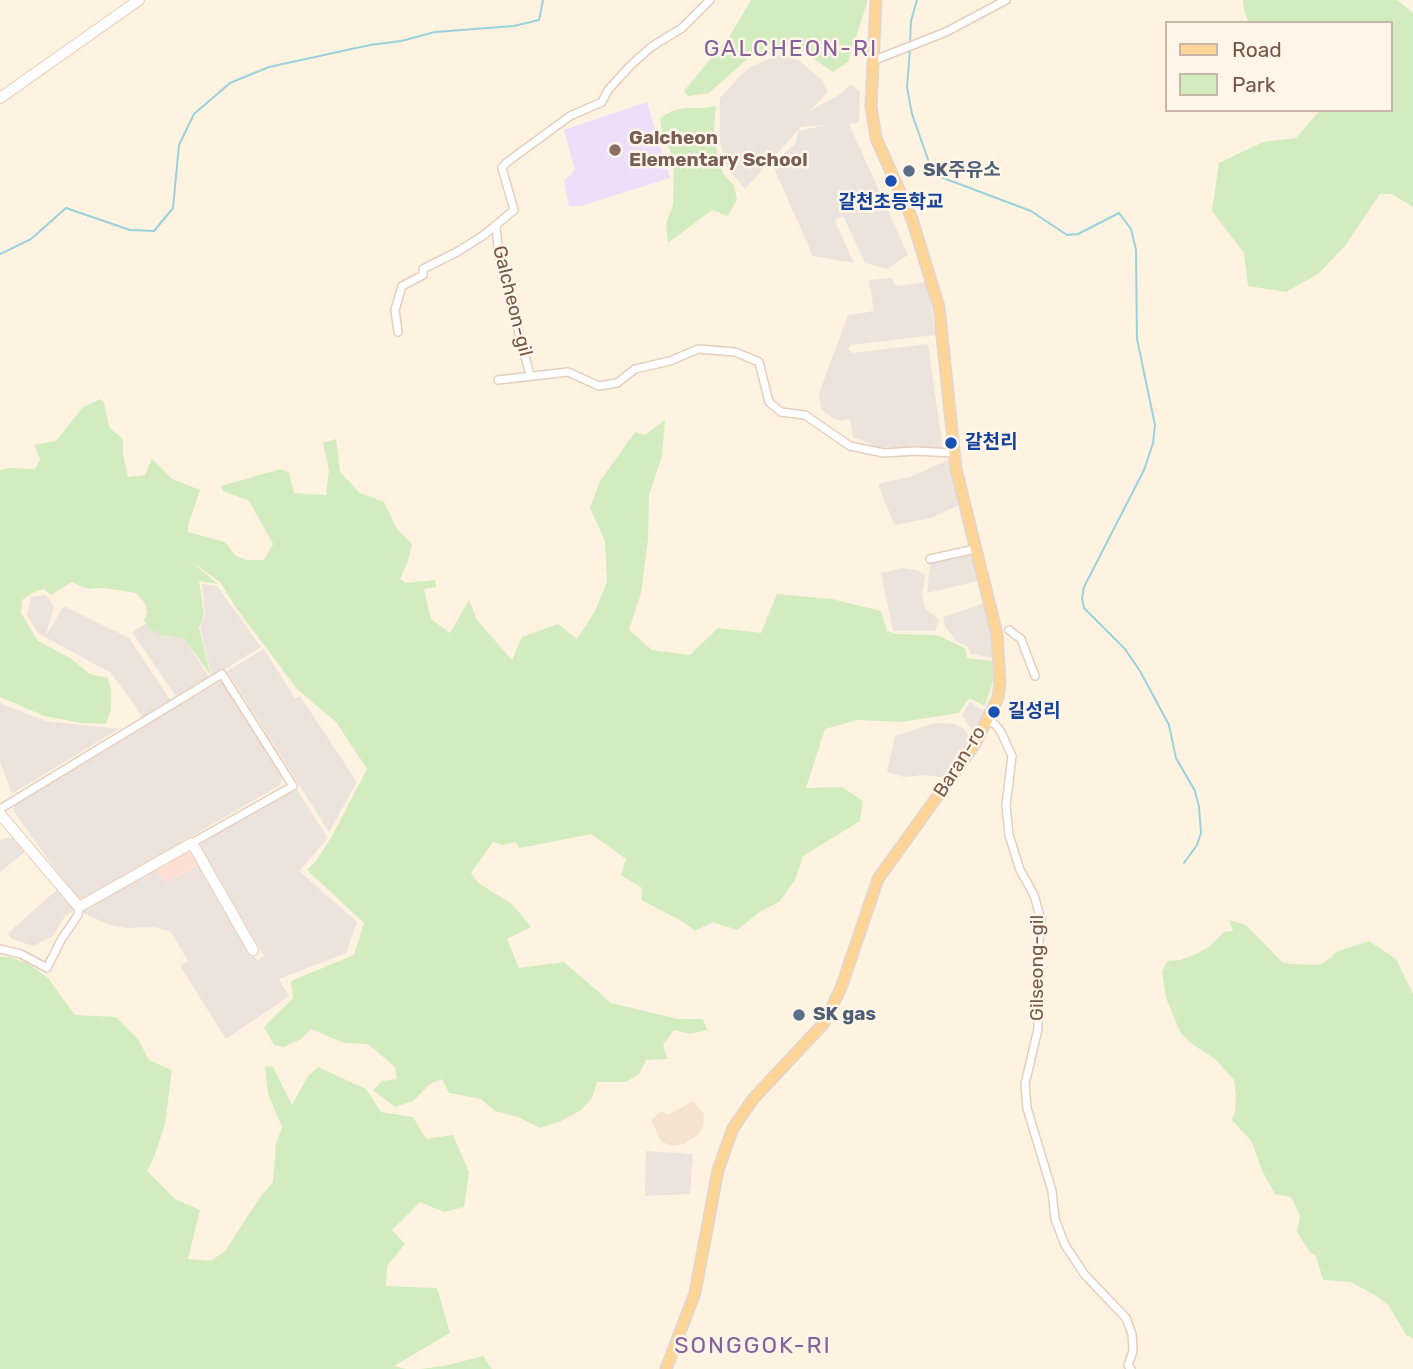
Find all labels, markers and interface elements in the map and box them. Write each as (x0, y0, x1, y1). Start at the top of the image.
legend (1164, 21, 1392, 112)
district label: GALCHEON-RI (705, 35, 877, 63)
text: Road (1232, 37, 1282, 62)
text: Park (1232, 72, 1276, 97)
place label: Galcheon Elementary School (629, 128, 808, 172)
marker: Galcheon Elementary School (607, 142, 623, 158)
place label: SK주유소 (923, 160, 1001, 182)
marker: SK주유소 (901, 163, 917, 179)
marker: 갈천초등학교 (883, 173, 899, 189)
place label: 갈천초등학교 (839, 192, 943, 214)
street label: Galcheon-gil (487, 243, 537, 359)
place label: 갈천리 (965, 432, 1017, 454)
marker: 갈천리 (943, 435, 959, 451)
place label: 길성리 (1008, 701, 1060, 723)
marker: 길성리 (986, 704, 1002, 720)
street label: Baran-ro (929, 722, 991, 802)
street label: Gilseong-gil (1027, 915, 1049, 1021)
place label: SK gas (813, 1004, 876, 1026)
marker: SK gas (791, 1007, 807, 1023)
district label: SONGGOK-RI (675, 1332, 831, 1360)

